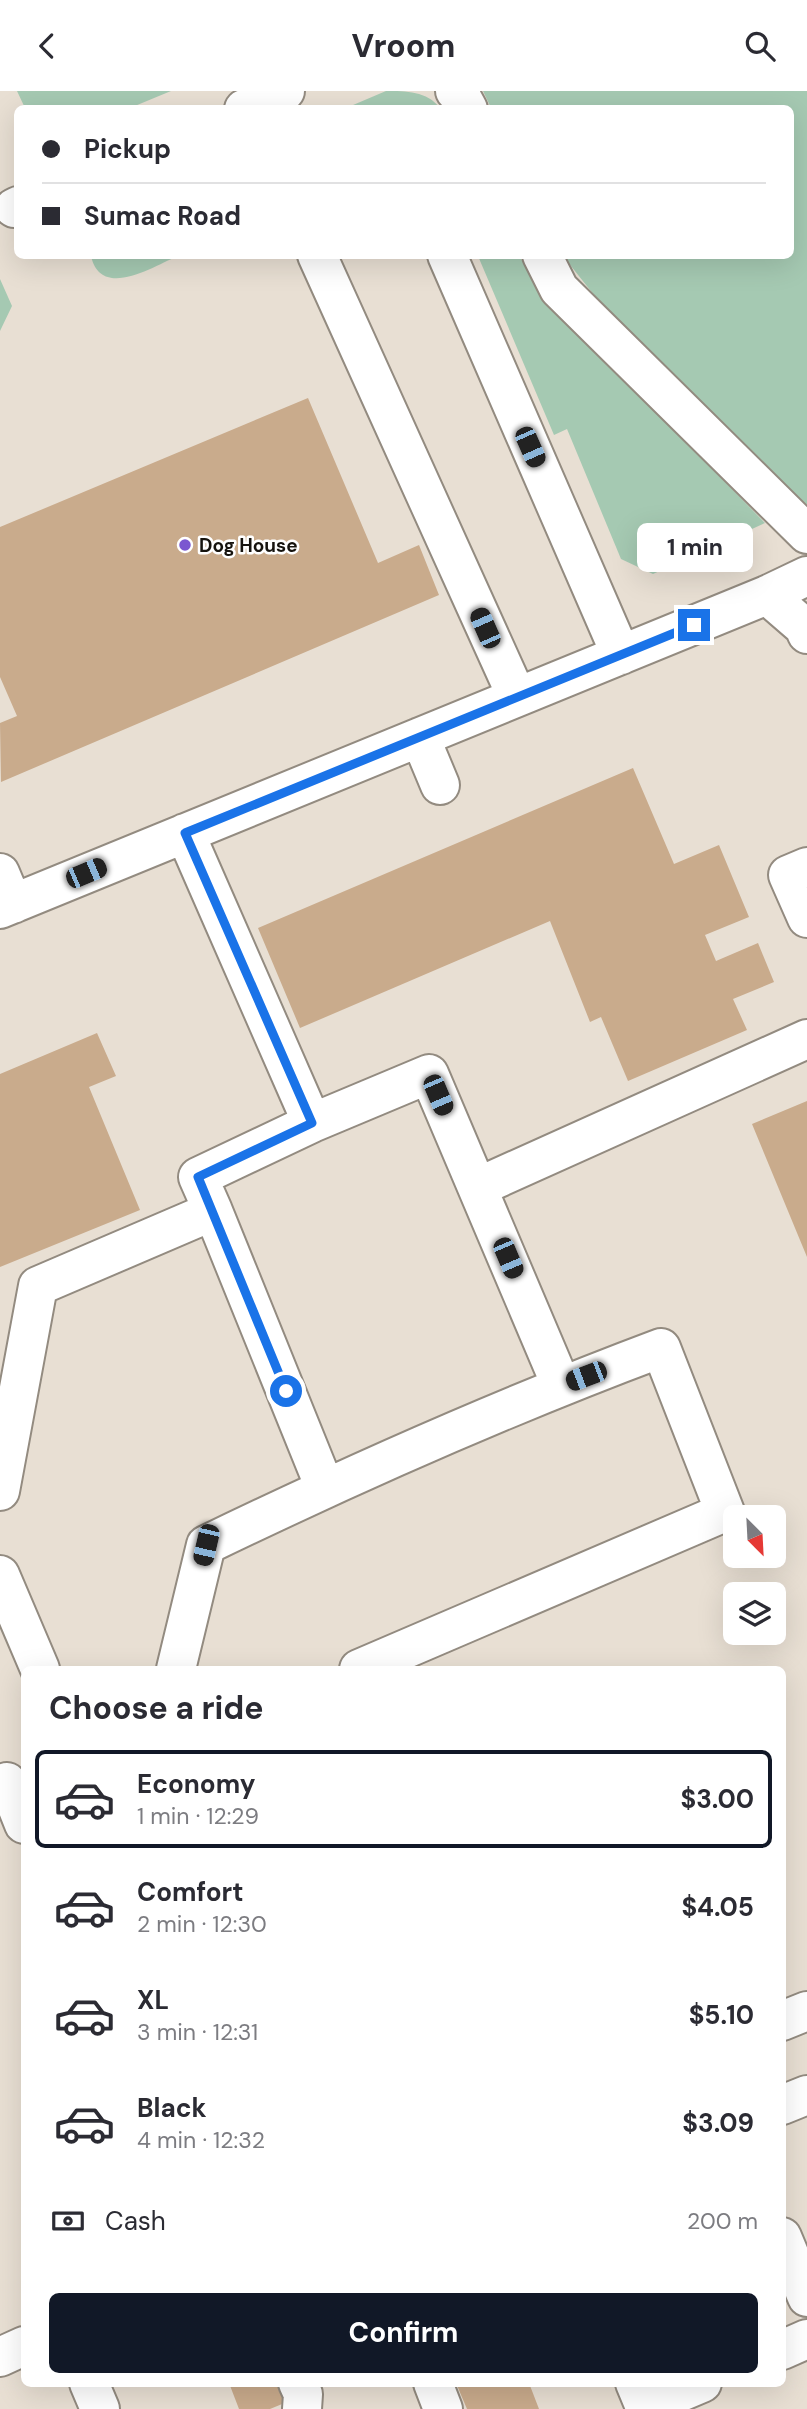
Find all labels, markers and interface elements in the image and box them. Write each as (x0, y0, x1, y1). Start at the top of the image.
text: Vroom (352, 25, 455, 67)
icon: back (28, 27, 66, 65)
icon: search (741, 27, 779, 65)
text: Pickup (84, 132, 171, 166)
text: Sumac Road (84, 199, 241, 233)
car (512, 424, 549, 470)
callout: 1 min (636, 524, 752, 573)
text: 1 min (667, 532, 723, 562)
place label: Dog House (199, 533, 298, 558)
marker: Dog House (177, 537, 193, 553)
car (467, 605, 504, 651)
route end (678, 609, 710, 641)
car (63, 855, 110, 891)
car (421, 1072, 456, 1118)
car (491, 1235, 526, 1281)
car (563, 1359, 610, 1393)
route start (270, 1375, 302, 1407)
north arrow (723, 1505, 786, 1568)
map controls (723, 1505, 786, 1645)
car (192, 1522, 221, 1568)
button: layers (723, 1582, 786, 1645)
text: Choose a ride (49, 1687, 264, 1729)
text: Economy (137, 1767, 255, 1801)
icon: car (53, 1768, 116, 1831)
text: $3.00 (680, 1782, 754, 1816)
text: 1 min · 12:29 (137, 1801, 259, 1831)
text: Comfort (137, 1875, 243, 1909)
icon: car (53, 1876, 116, 1939)
text: $4.05 (681, 1890, 754, 1924)
text: 2 min · 12:30 (137, 1909, 267, 1939)
text: XL (137, 1983, 169, 2017)
icon: car (53, 1984, 116, 2047)
text: $5.10 (689, 1998, 754, 2032)
text: 3 min · 12:31 (137, 2017, 258, 2047)
text: Black (137, 2091, 207, 2125)
icon: car (53, 2092, 116, 2155)
text: $3.09 (682, 2106, 754, 2140)
text: 4 min · 12:32 (137, 2125, 265, 2155)
icon: cash (49, 2202, 87, 2240)
text: Cash (105, 2204, 166, 2238)
text: 200 m (687, 2206, 758, 2236)
button: Confirm (49, 2293, 758, 2373)

